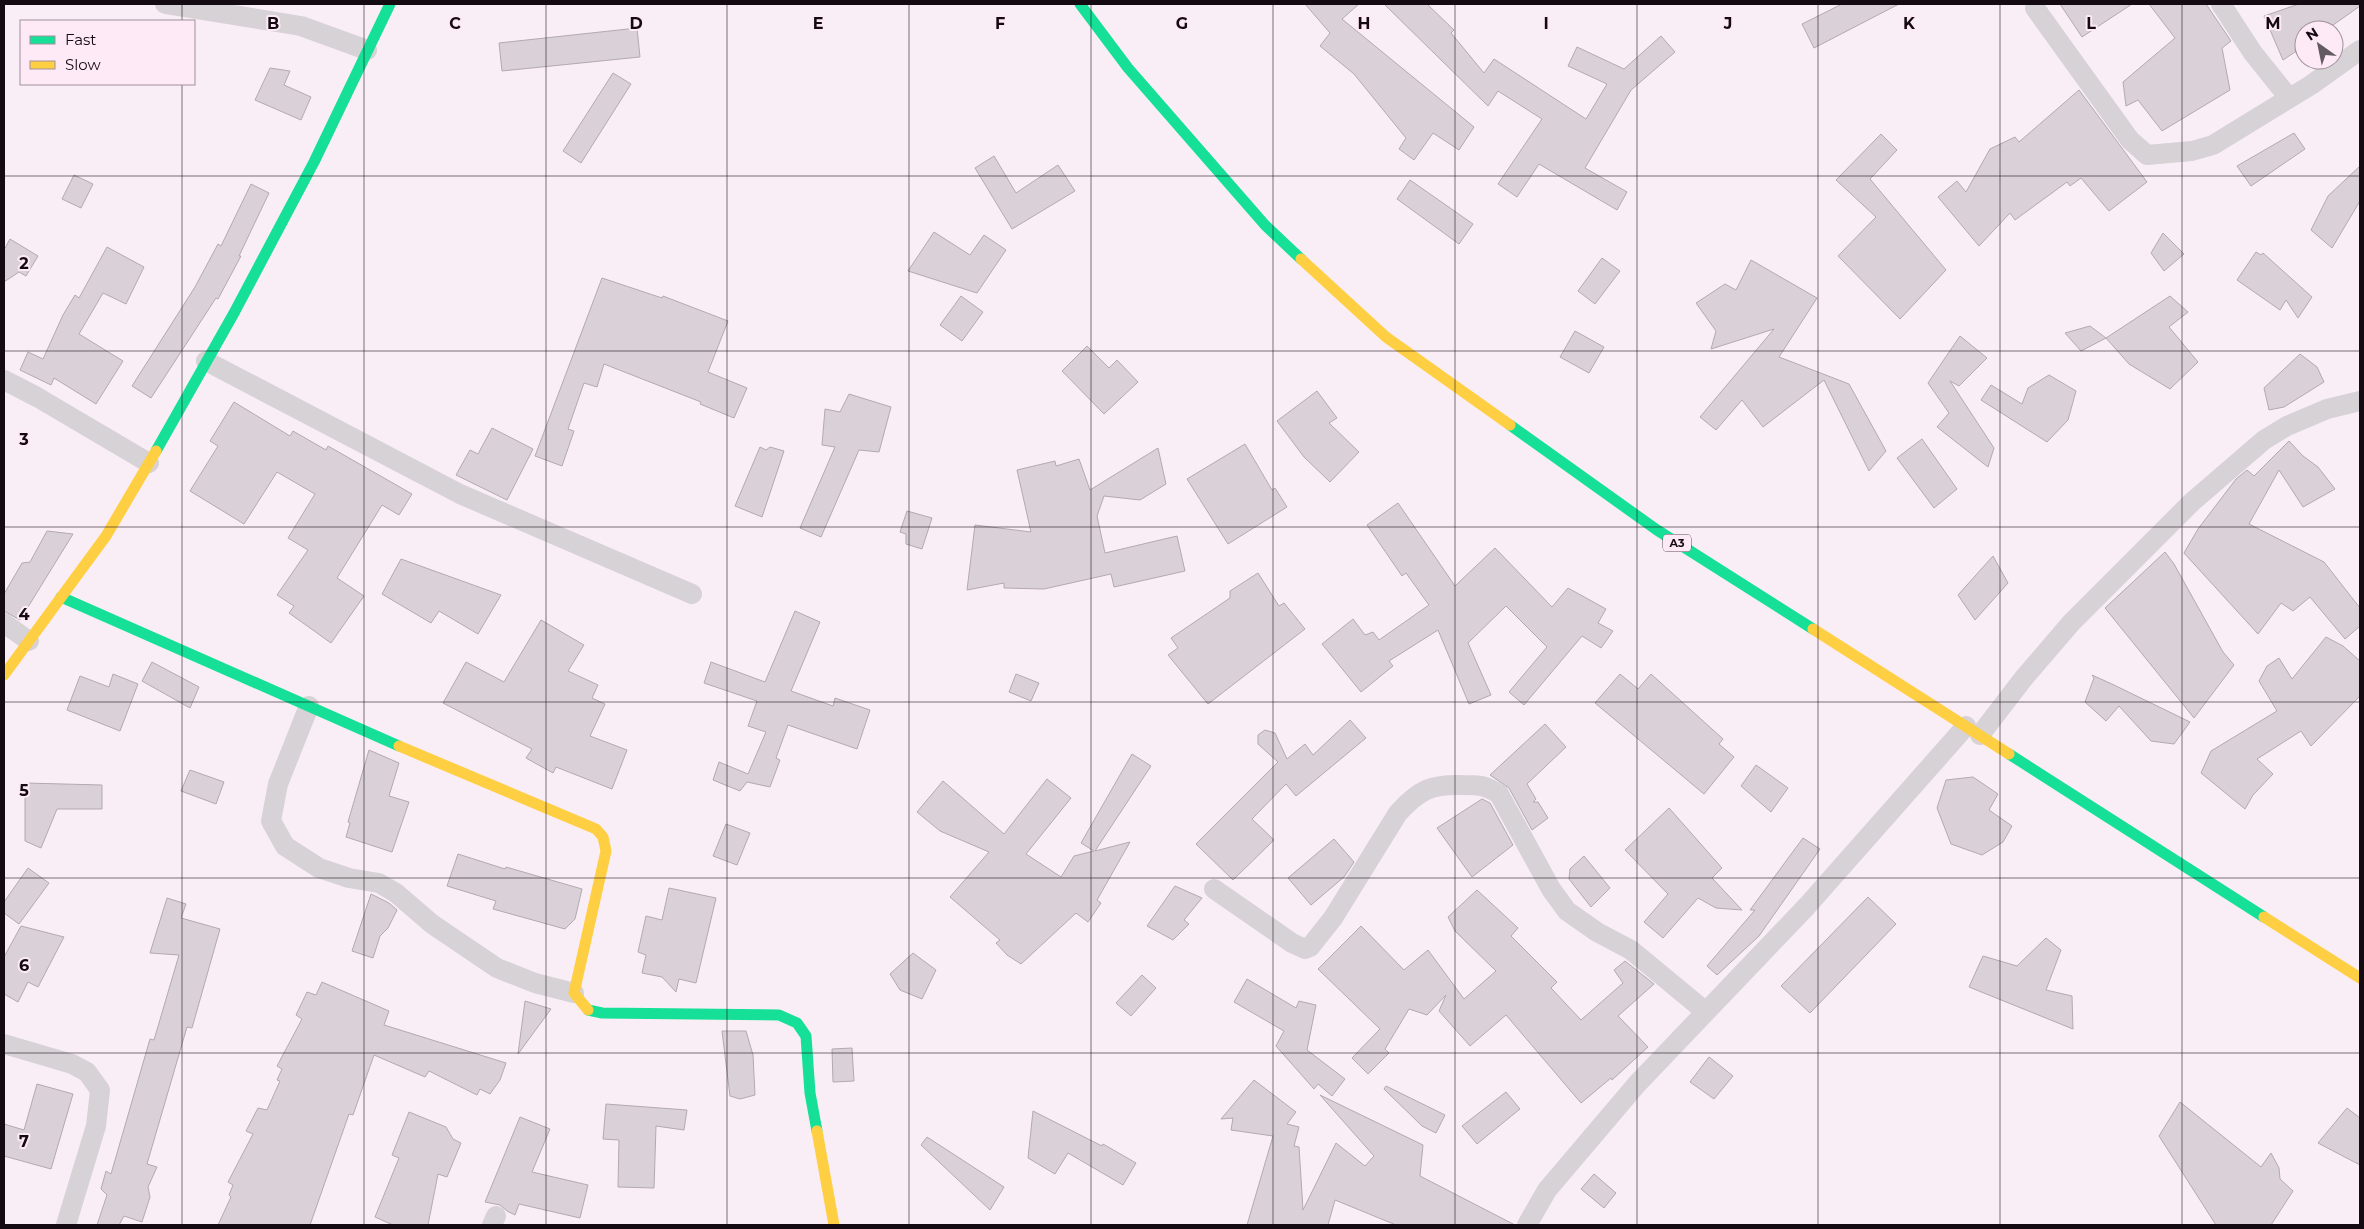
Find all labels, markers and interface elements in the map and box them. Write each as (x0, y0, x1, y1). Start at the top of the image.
text: B (267, 14, 279, 33)
text: C (449, 14, 461, 33)
text: D (629, 14, 643, 33)
text: E (813, 14, 823, 33)
text: F (995, 14, 1005, 33)
text: G (1176, 14, 1188, 33)
text: H (1358, 14, 1370, 33)
text: I (1543, 14, 1549, 33)
text: J (1723, 14, 1732, 33)
text: K (1903, 14, 1916, 33)
text: L (2086, 14, 2096, 33)
text: M (2265, 14, 2281, 33)
legend (20, 20, 195, 85)
north arrow (2294, 20, 2344, 70)
text: N (2302, 23, 2322, 45)
text: Fast (65, 30, 96, 49)
text: Slow (65, 55, 101, 74)
text: 2 (19, 254, 29, 273)
text: 3 (18, 430, 29, 449)
road number: A3 (1663, 534, 1691, 552)
text: 4 (18, 605, 30, 624)
text: 5 (19, 781, 29, 800)
text: 6 (19, 956, 29, 975)
text: 7 (19, 1132, 29, 1151)

